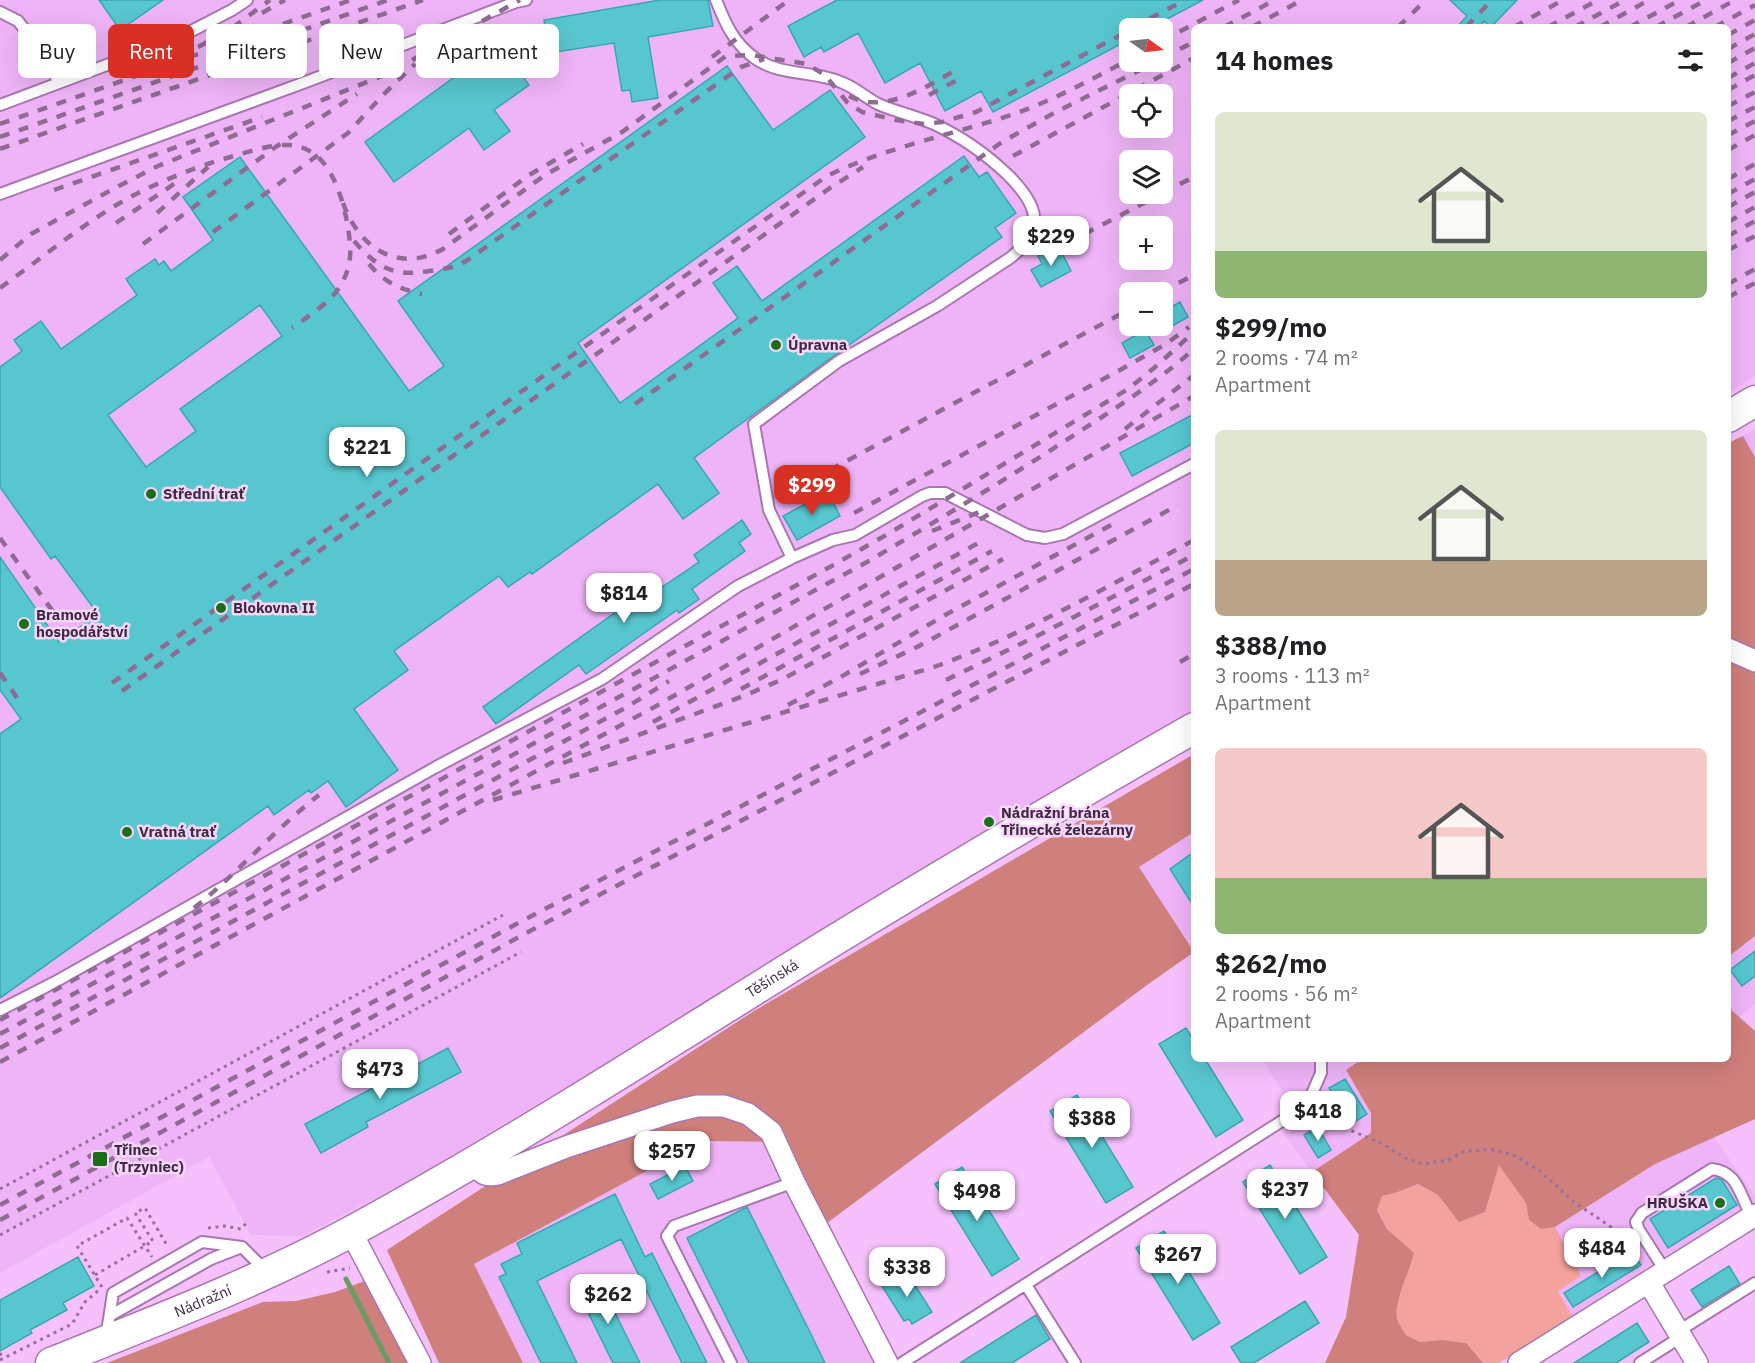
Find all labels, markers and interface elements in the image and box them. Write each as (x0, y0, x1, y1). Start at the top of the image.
north arrow (1119, 18, 1173, 72)
map controls (1119, 18, 1173, 336)
chip: Buy (18, 24, 96, 78)
chip: Rent (108, 24, 194, 78)
chip: Filters (206, 24, 307, 78)
chip: New (319, 24, 404, 78)
chip: Apartment (416, 24, 559, 78)
text: 14 homes (1215, 43, 1333, 77)
icon: filters (1674, 44, 1707, 77)
button: locate (1119, 84, 1173, 138)
button: layers (1119, 150, 1173, 204)
icon: home (1407, 151, 1515, 259)
pin: $229 (1015, 216, 1087, 267)
button: + (1119, 216, 1173, 270)
text: $229 (1027, 222, 1075, 249)
button: − (1119, 282, 1173, 336)
text: $299/mo (1215, 310, 1327, 344)
place label: Úpravna (788, 335, 848, 354)
marker: Úpravna (769, 338, 783, 352)
text: 2 rooms · 74 m² (1215, 344, 1358, 371)
text: Apartment (1215, 371, 1311, 398)
pin: $221 (331, 427, 403, 478)
text: $221 (343, 433, 391, 460)
pin: $299 (776, 465, 848, 516)
icon: home (1407, 469, 1515, 577)
text: $299 (788, 471, 836, 498)
place label: Střední trať (163, 484, 246, 503)
marker: Střední trať (144, 487, 158, 501)
pin: $814 (588, 573, 660, 624)
text: $814 (600, 579, 648, 606)
place label: Blokovna II (233, 598, 315, 617)
marker: Blokovna II (214, 601, 228, 615)
place label: Bramové hospodářství (36, 605, 129, 641)
marker: Bramové hospodářství (17, 617, 31, 631)
text: $388/mo (1215, 628, 1327, 662)
text: 3 rooms · 113 m² (1215, 662, 1370, 689)
text: Apartment (1215, 689, 1311, 716)
icon: home (1407, 787, 1515, 895)
place label: Nádražní brána Třinecké železárny (1001, 803, 1133, 839)
marker: Nádražní brána Třinecké železárny (982, 815, 996, 829)
place label: Vratná trať (139, 822, 218, 841)
marker: Vratná trať (120, 825, 134, 839)
text: $262/mo (1215, 946, 1327, 980)
street label: Těšínská (742, 955, 802, 1002)
text: 2 rooms · 56 m² (1215, 980, 1358, 1007)
text: Apartment (1215, 1007, 1311, 1034)
pin: $473 (344, 1049, 416, 1100)
text: $473 (356, 1055, 404, 1082)
pin: $418 (1282, 1091, 1354, 1142)
text: $418 (1294, 1097, 1342, 1124)
pin: $388 (1056, 1098, 1128, 1149)
text: $388 (1068, 1104, 1116, 1131)
pin: $257 (636, 1131, 708, 1182)
text: $257 (648, 1137, 696, 1164)
place label: Třinec (Trzyniec) (114, 1140, 184, 1176)
marker: Třinec (Trzyniec) (91, 1150, 109, 1168)
pin: $237 (1249, 1169, 1321, 1220)
pin: $498 (941, 1171, 1013, 1222)
text: $237 (1261, 1175, 1309, 1202)
text: $498 (953, 1177, 1001, 1204)
place label: HRUŠKA (1647, 1193, 1708, 1212)
marker: HRUŠKA (1713, 1196, 1727, 1210)
pin: $484 (1566, 1228, 1638, 1279)
pin: $267 (1142, 1234, 1214, 1285)
text: $484 (1578, 1234, 1626, 1261)
text: $267 (1154, 1240, 1202, 1267)
pin: $338 (871, 1247, 943, 1298)
text: $338 (883, 1253, 931, 1280)
pin: $262 (572, 1274, 644, 1325)
street label: Nádražní (171, 1280, 234, 1321)
text: $262 (584, 1280, 632, 1307)

